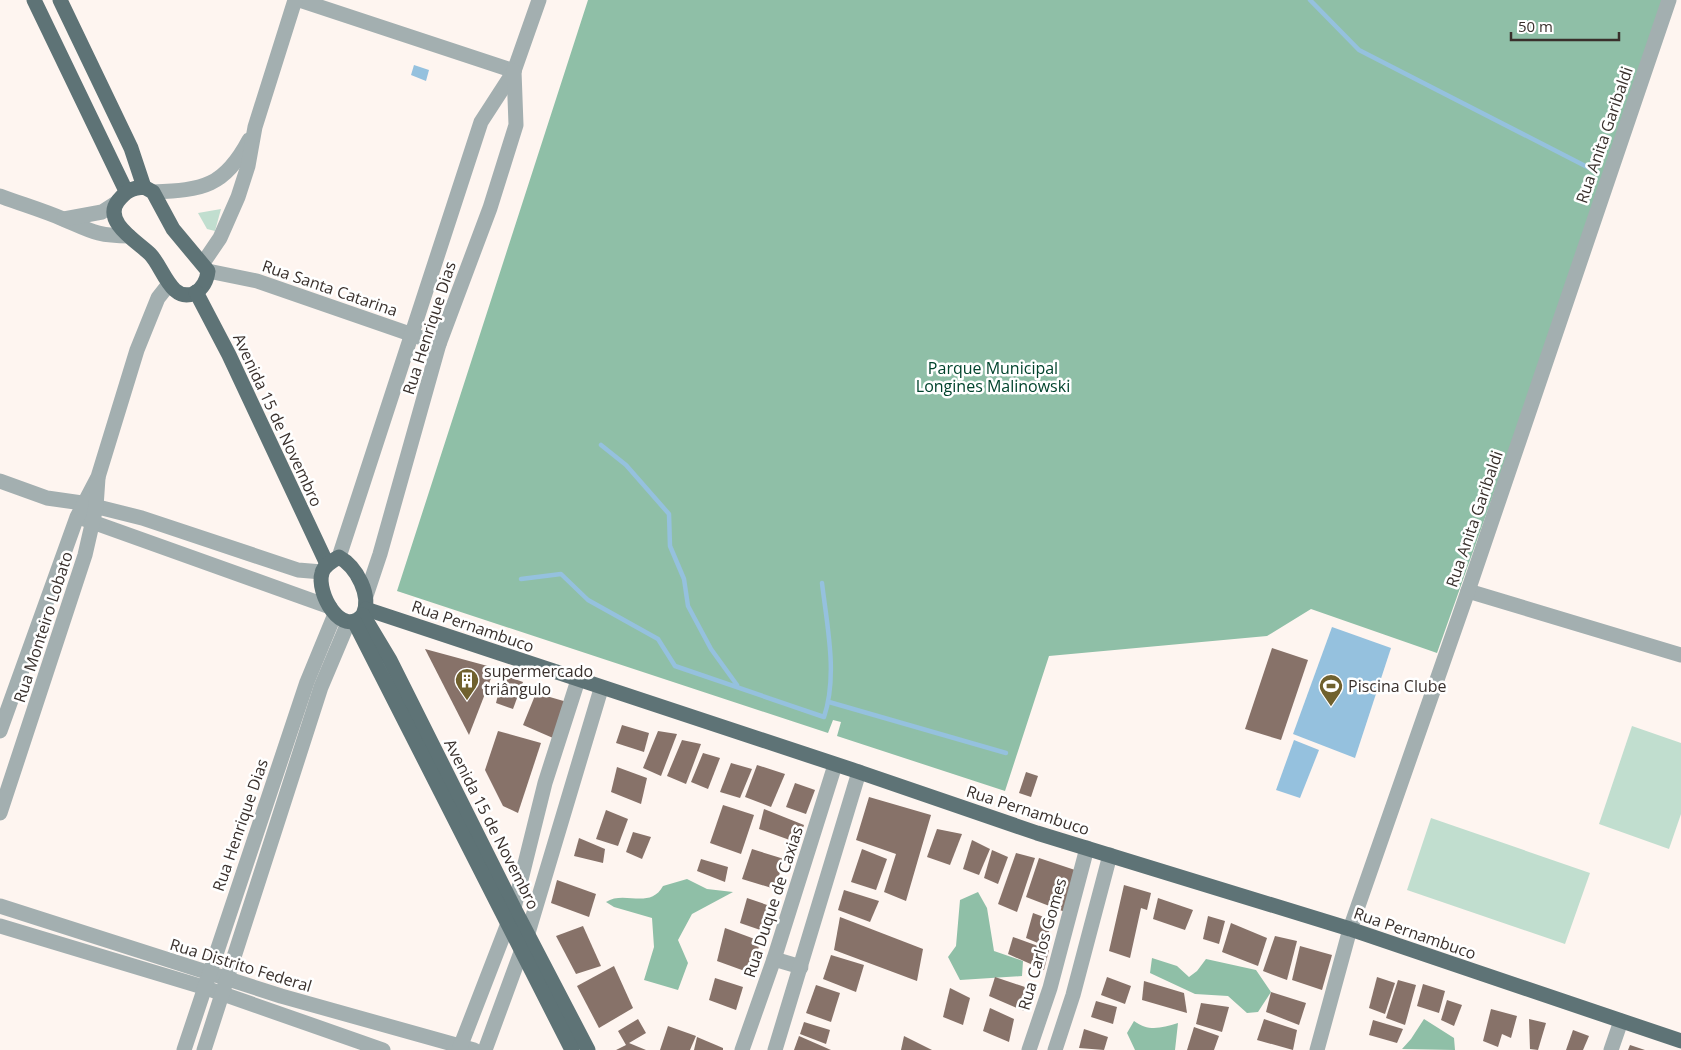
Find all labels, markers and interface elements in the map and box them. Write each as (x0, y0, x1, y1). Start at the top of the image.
scale bar (1511, 10, 1618, 42)
text: 50 m (1518, 16, 1553, 36)
street label: Rua Anita Garibaldi (1570, 64, 1638, 206)
street label: Rua Santa Catarina (259, 255, 401, 321)
street label: Rua Henrique Dias (397, 259, 461, 397)
street label: Avenida 15 de Novembro (228, 330, 328, 510)
park label: Parque Municipal Longines Malinowski (916, 357, 1070, 397)
street label: Rua Anita Garibaldi (1440, 448, 1508, 590)
street label: Rua Monteiro Lobato (8, 549, 78, 705)
street label: Rua Pernambuco (409, 595, 537, 657)
place label: supermercado triângulo (484, 660, 593, 700)
building icon: supermercado triângulo (454, 667, 480, 701)
sports icon: Piscina Clube (1318, 673, 1344, 707)
place label: Piscina Clube (1348, 675, 1447, 697)
street label: Avenida 15 de Novembro (439, 735, 545, 913)
street label: Rua Henrique Dias (207, 756, 273, 894)
street label: Rua Pernambuco (964, 780, 1092, 840)
street label: Rua Duque de Caxias (738, 824, 808, 980)
street label: Rua Carlos Gomes (1013, 875, 1071, 1013)
street label: Rua Pernambuco (1351, 902, 1479, 964)
street label: Rua Distrito Federal (167, 933, 315, 997)

